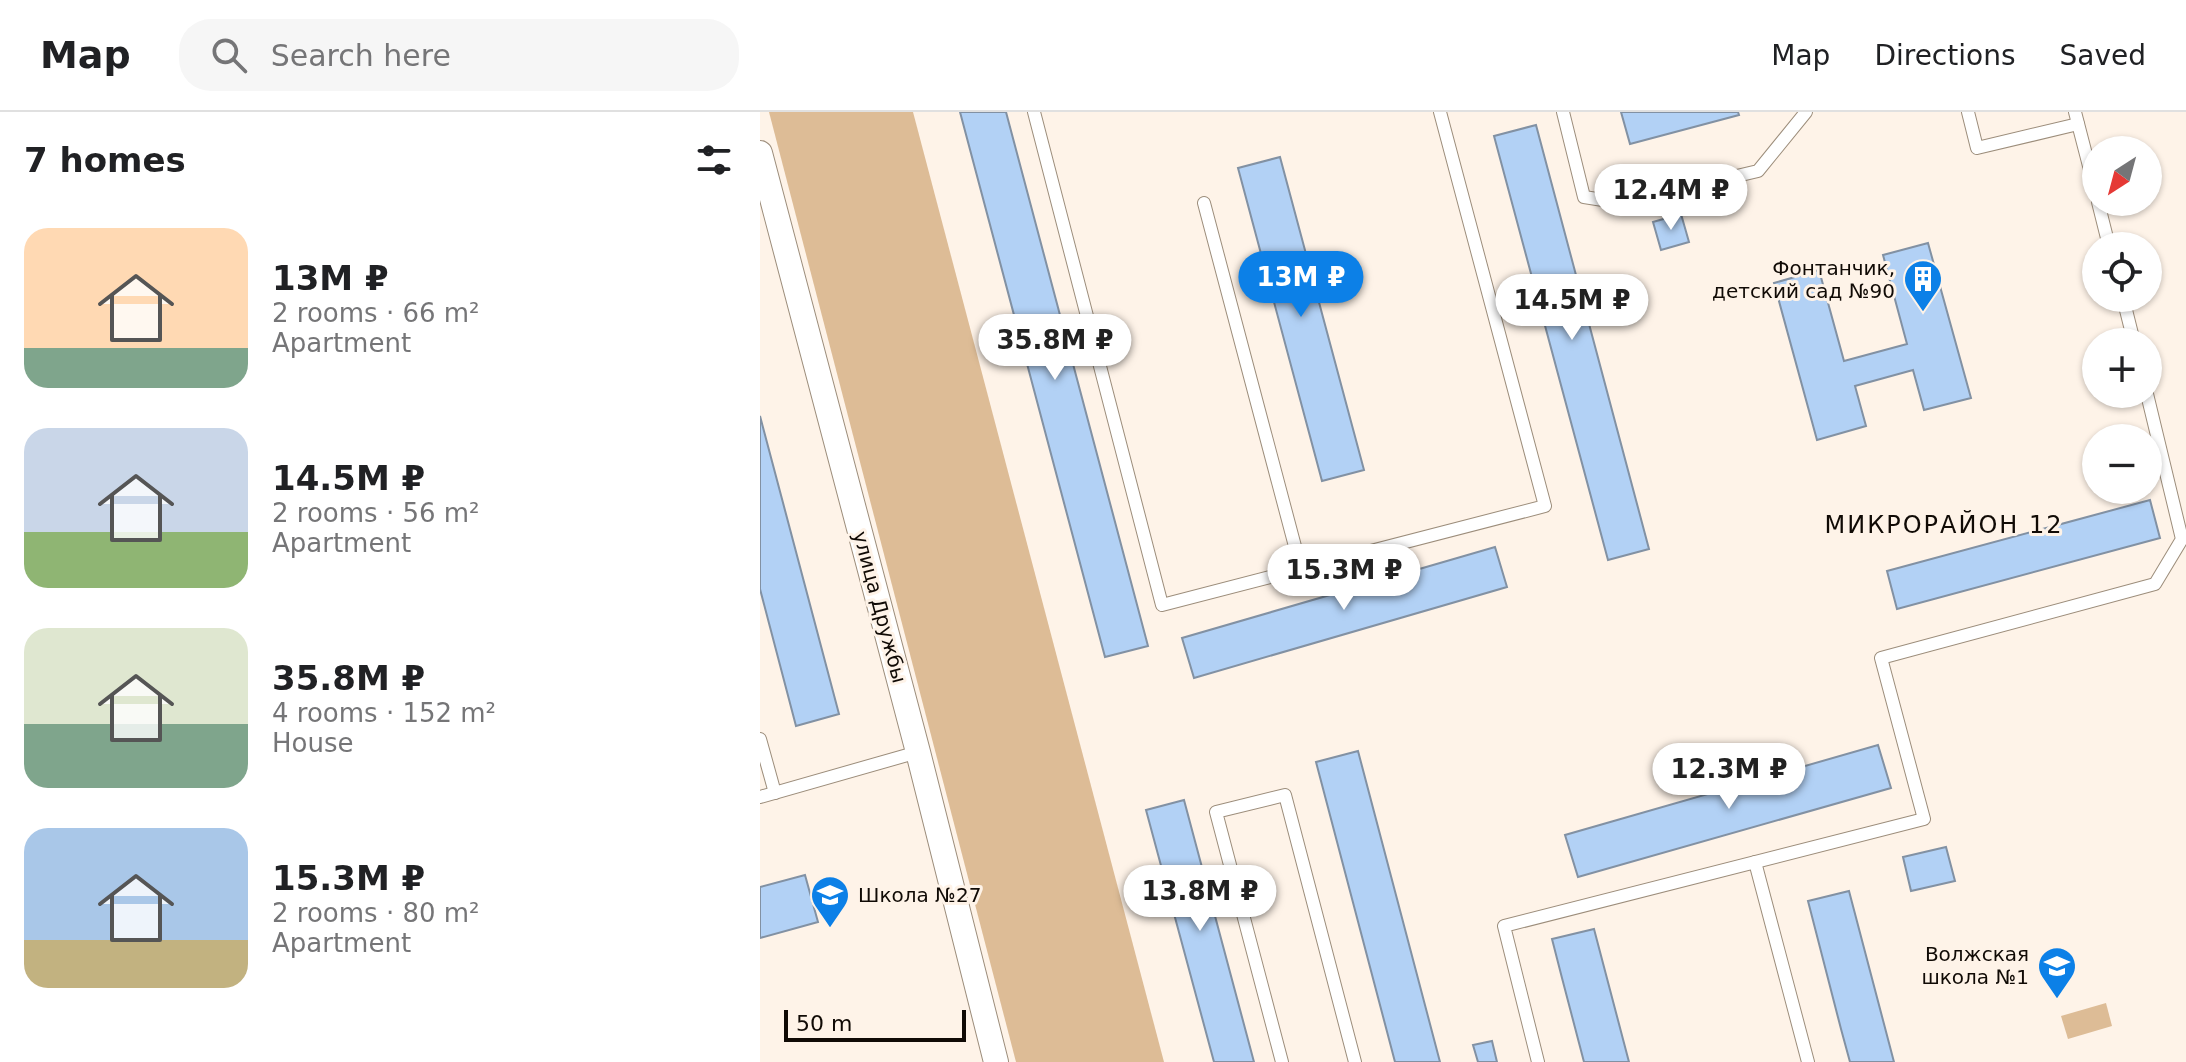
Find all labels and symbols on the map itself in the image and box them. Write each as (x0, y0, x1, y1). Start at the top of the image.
north arrow (2082, 136, 2162, 216)
pin: 12.4M ₽ (1597, 164, 1745, 232)
pin: 13M ₽ (1245, 251, 1357, 319)
place label: Фонтанчик, детский сад №90 (1712, 256, 1895, 303)
building icon: Фонтанчик, детский сад №90 (1902, 258, 1944, 313)
pin: 14.5M ₽ (1498, 274, 1646, 342)
pin: 35.8M ₽ (981, 314, 1129, 382)
district label: МИКРОРАЙОН 12 (1824, 510, 2064, 539)
street label: улица Дружбы (848, 528, 912, 686)
pin: 15.3M ₽ (1270, 544, 1418, 612)
pin: 12.3M ₽ (1655, 743, 1803, 811)
pin: 13.8M ₽ (1126, 865, 1274, 933)
school or university icon: Школа №27 (809, 874, 851, 929)
place label: Школа №27 (858, 883, 981, 907)
place label: Волжская школа №1 (1921, 942, 2029, 989)
school or university icon: Волжская школа №1 (2036, 945, 2078, 1000)
scale bar (784, 1006, 966, 1042)

